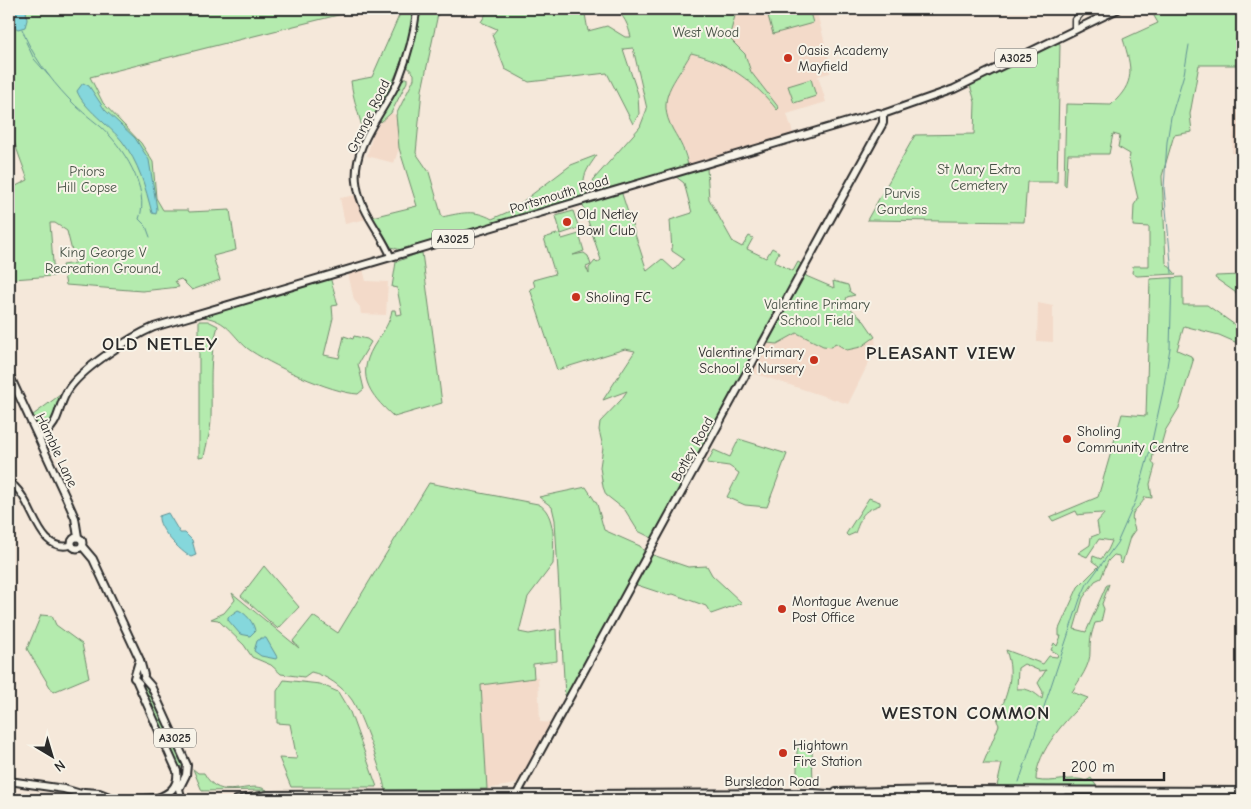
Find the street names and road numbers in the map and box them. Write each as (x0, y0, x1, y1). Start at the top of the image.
road number: A3025 (995, 48, 1037, 68)
street label: Grange Road (343, 77, 394, 156)
street label: Portsmouth Road (508, 171, 611, 218)
road number: A3025 (432, 230, 474, 248)
street label: Hamble Lane (32, 410, 81, 490)
street label: Botley Road (668, 414, 717, 485)
road number: A3025 (154, 728, 196, 748)
street label: Bursledon Road (725, 773, 819, 790)

